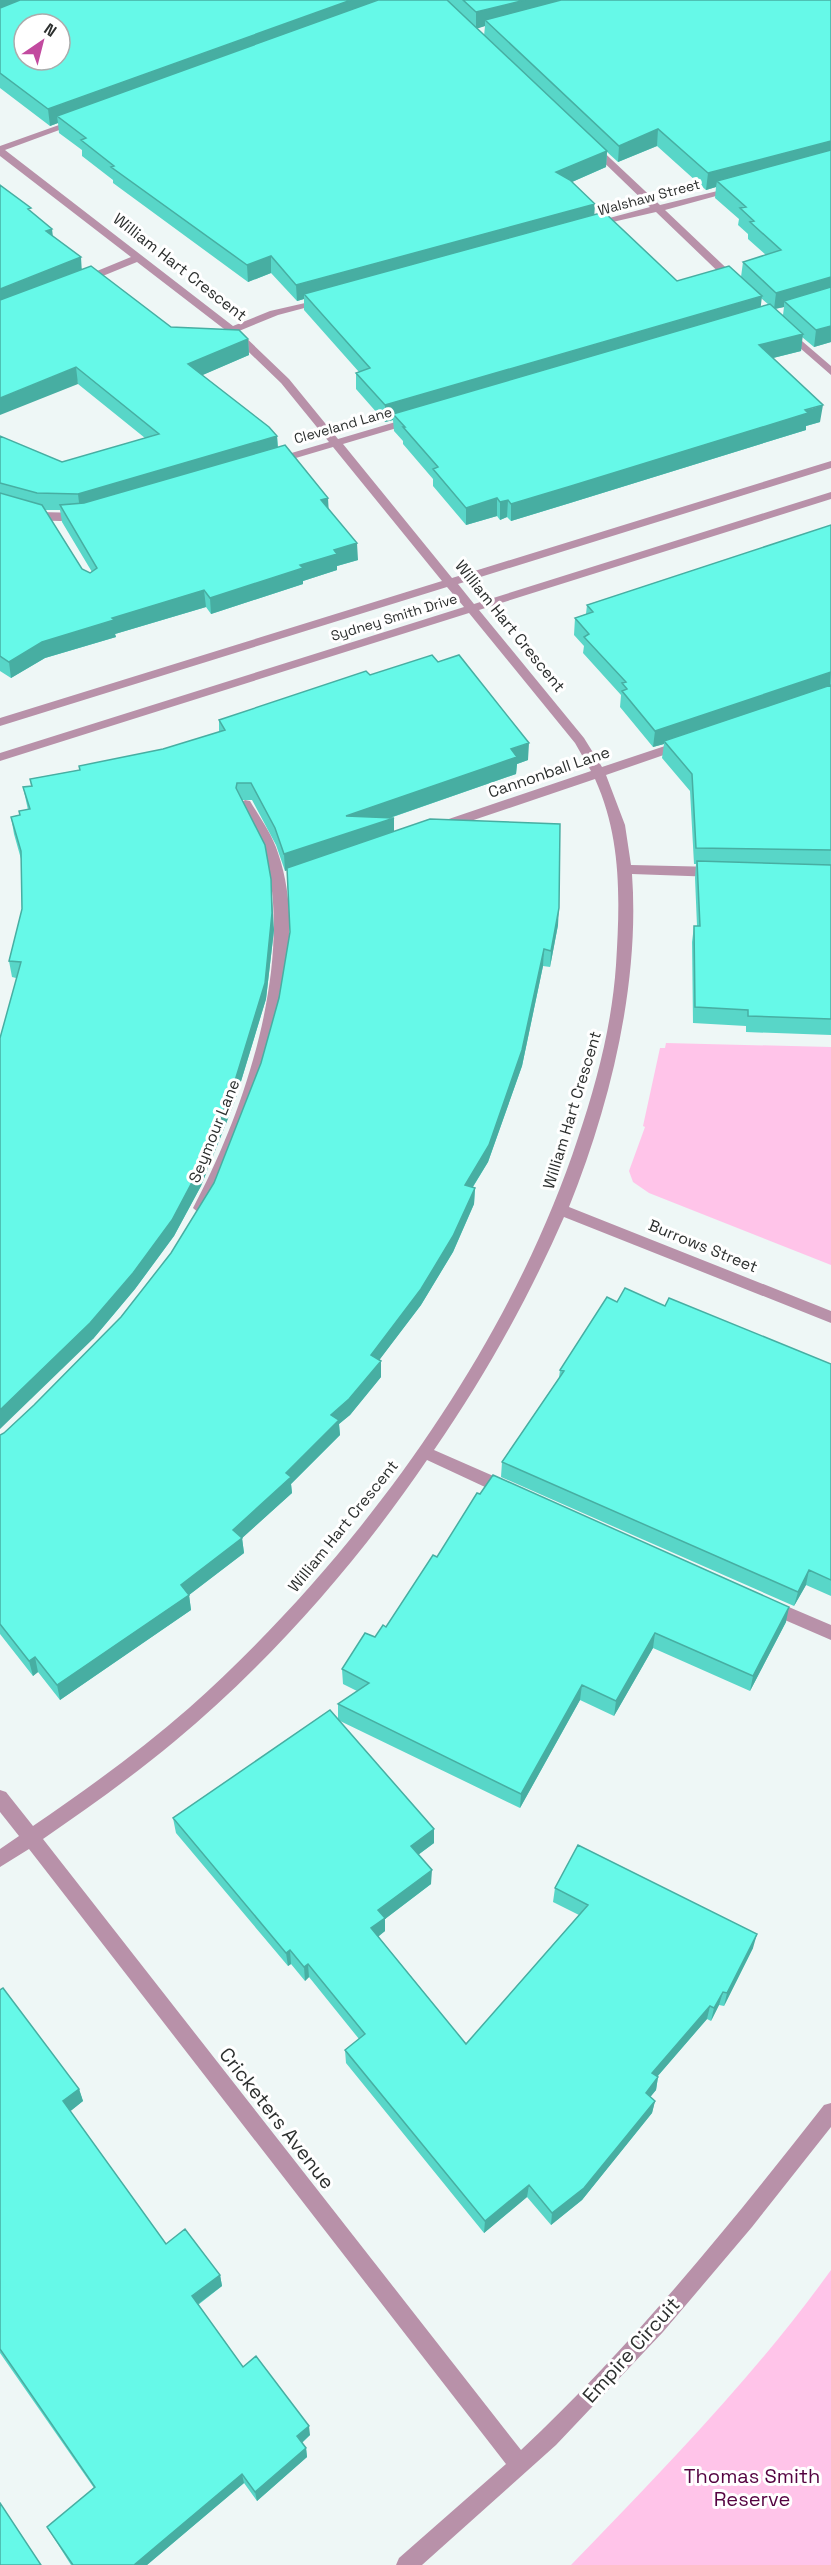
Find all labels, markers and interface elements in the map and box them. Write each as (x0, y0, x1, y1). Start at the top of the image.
north arrow (12, 12, 72, 72)
text: N (40, 18, 61, 42)
street label: Walshaw Street (596, 175, 702, 219)
street label: William Hart Crescent (109, 208, 251, 326)
street label: Cleveland Lane (292, 402, 394, 448)
street label: William Hart Crescent (450, 556, 570, 696)
street label: Sydney Smith Drive (329, 589, 459, 645)
street label: Cannonball Lane (485, 741, 613, 803)
street label: William Hart Crescent (538, 1029, 606, 1191)
street label: Seymour Lane (184, 1076, 244, 1186)
street label: Burrows Street (645, 1215, 761, 1277)
street label: William Hart Crescent (283, 1456, 403, 1596)
street label: Cricketers Avenue (214, 2042, 340, 2194)
street label: Empire Circuit (577, 2292, 685, 2408)
park label: Thomas Smith Reserve (684, 2463, 820, 2512)

